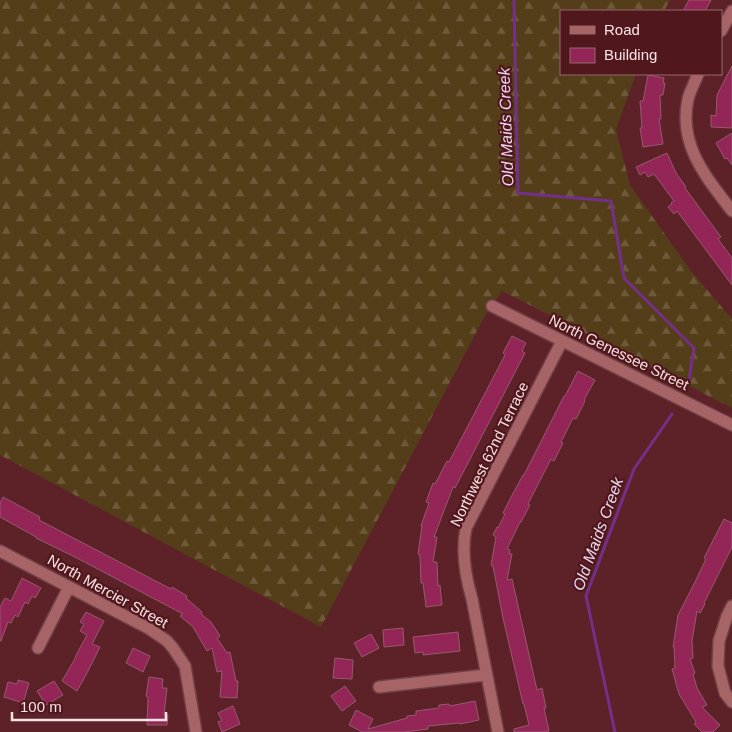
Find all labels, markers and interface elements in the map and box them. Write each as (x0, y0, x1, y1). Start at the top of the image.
legend (560, 10, 722, 75)
text: Road (604, 21, 640, 38)
text: Building (604, 46, 657, 63)
water label: Old Maids Creek (495, 66, 517, 187)
street label: North Genessee Street (546, 311, 692, 394)
street label: Northwest 62nd Terrace (447, 379, 531, 529)
water label: Old Maids Creek (570, 474, 627, 593)
street label: North Mercier Street (45, 551, 172, 632)
scale bar (12, 690, 166, 722)
text: 100 m (20, 698, 62, 715)

